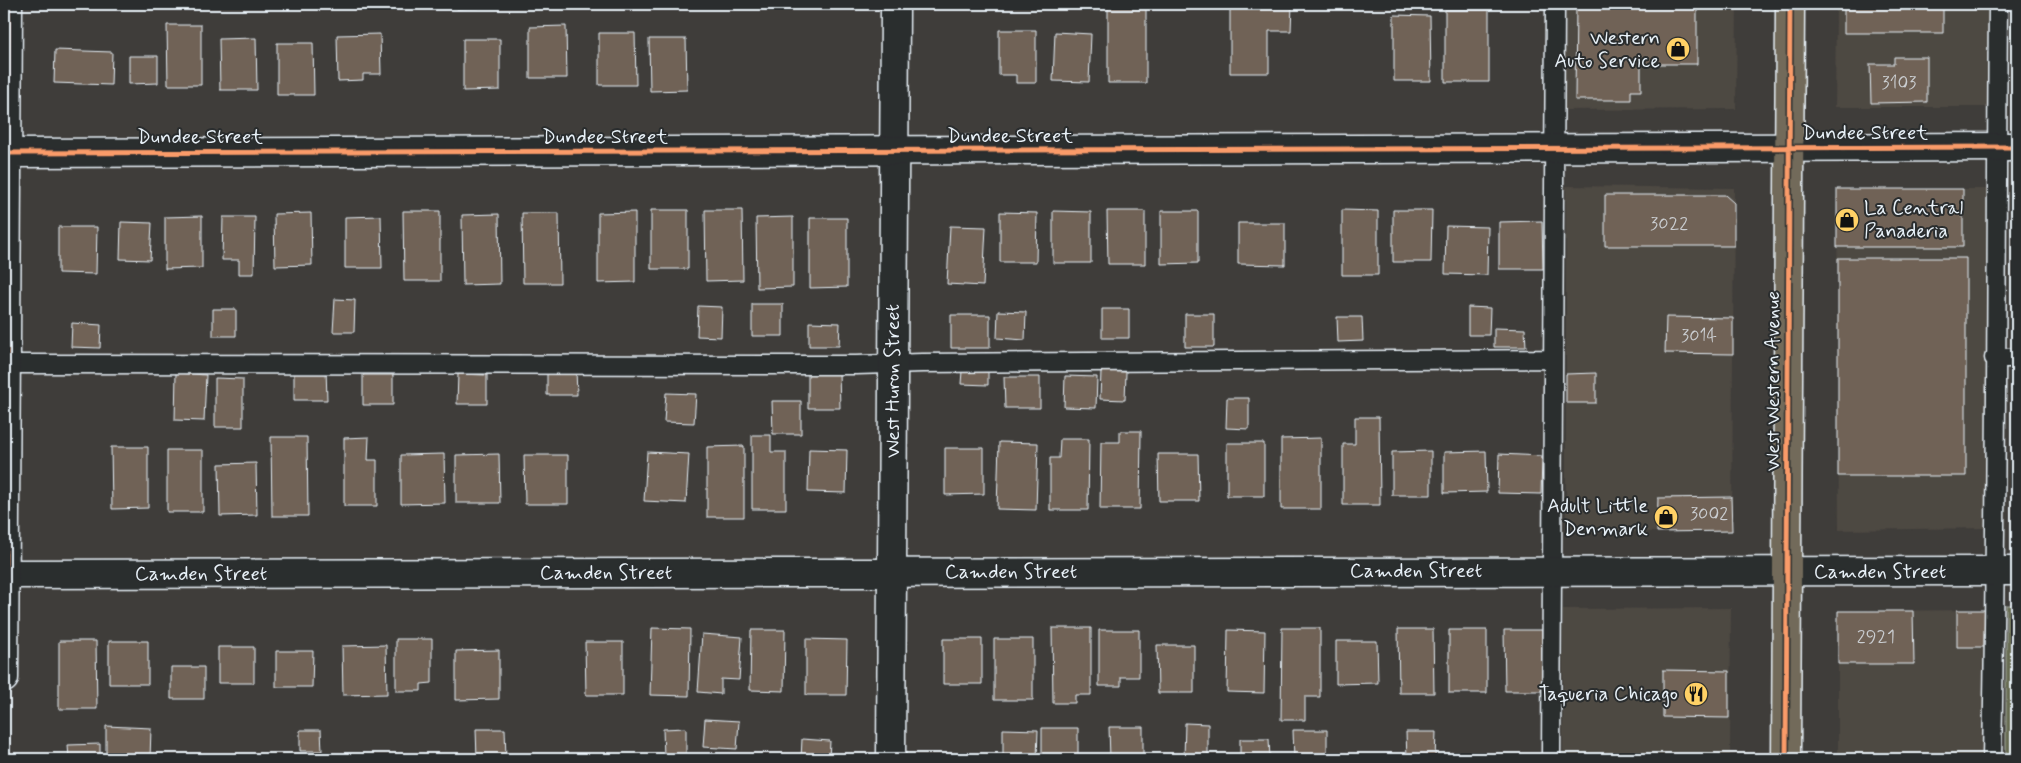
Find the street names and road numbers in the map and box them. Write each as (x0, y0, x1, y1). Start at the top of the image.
street label: Dundee Street (1802, 120, 1928, 147)
street label: Dundee Street (947, 123, 1073, 150)
street label: Dundee Street (137, 124, 263, 151)
street label: Dundee Street (542, 124, 668, 151)
street label: West Western Avenue (1760, 291, 1787, 471)
street label: West Huron Street (880, 304, 907, 458)
street label: Camden Street (1350, 558, 1482, 585)
street label: Camden Street (945, 559, 1077, 586)
street label: Camden Street (1814, 559, 1946, 586)
street label: Camden Street (540, 560, 672, 587)
street label: Camden Street (135, 561, 267, 588)

